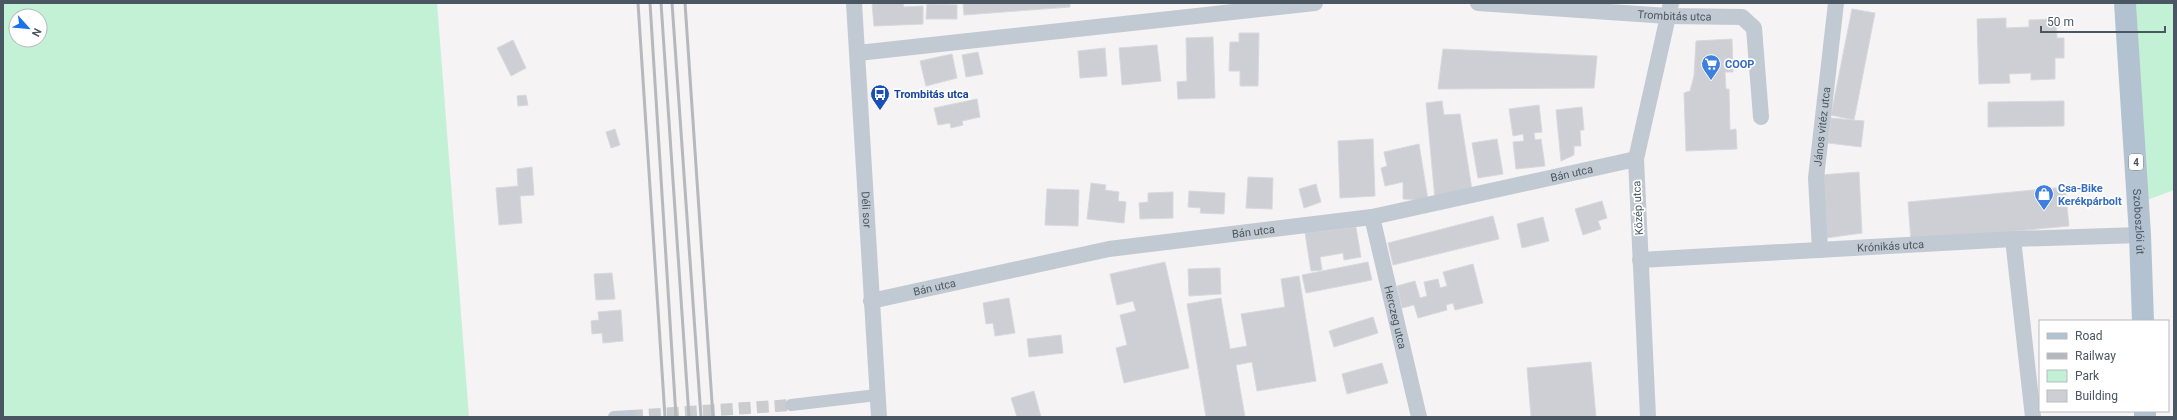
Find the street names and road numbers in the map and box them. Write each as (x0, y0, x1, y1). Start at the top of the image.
street label: Trombitás utca (1637, 7, 1712, 23)
street label: János vitéz utca (1811, 86, 1833, 167)
road number: 4 (2129, 154, 2143, 170)
street label: Bán utca (1549, 162, 1594, 184)
street label: Közép utca (1630, 180, 1646, 236)
street label: Szoboszlói út (2131, 188, 2147, 255)
street label: Déli sor (859, 191, 874, 229)
street label: Bán utca (1231, 222, 1276, 240)
street label: Krónikás utca (1857, 238, 1924, 254)
street label: Bán utca (912, 276, 957, 298)
street label: Herczeg utca (1382, 284, 1409, 350)

